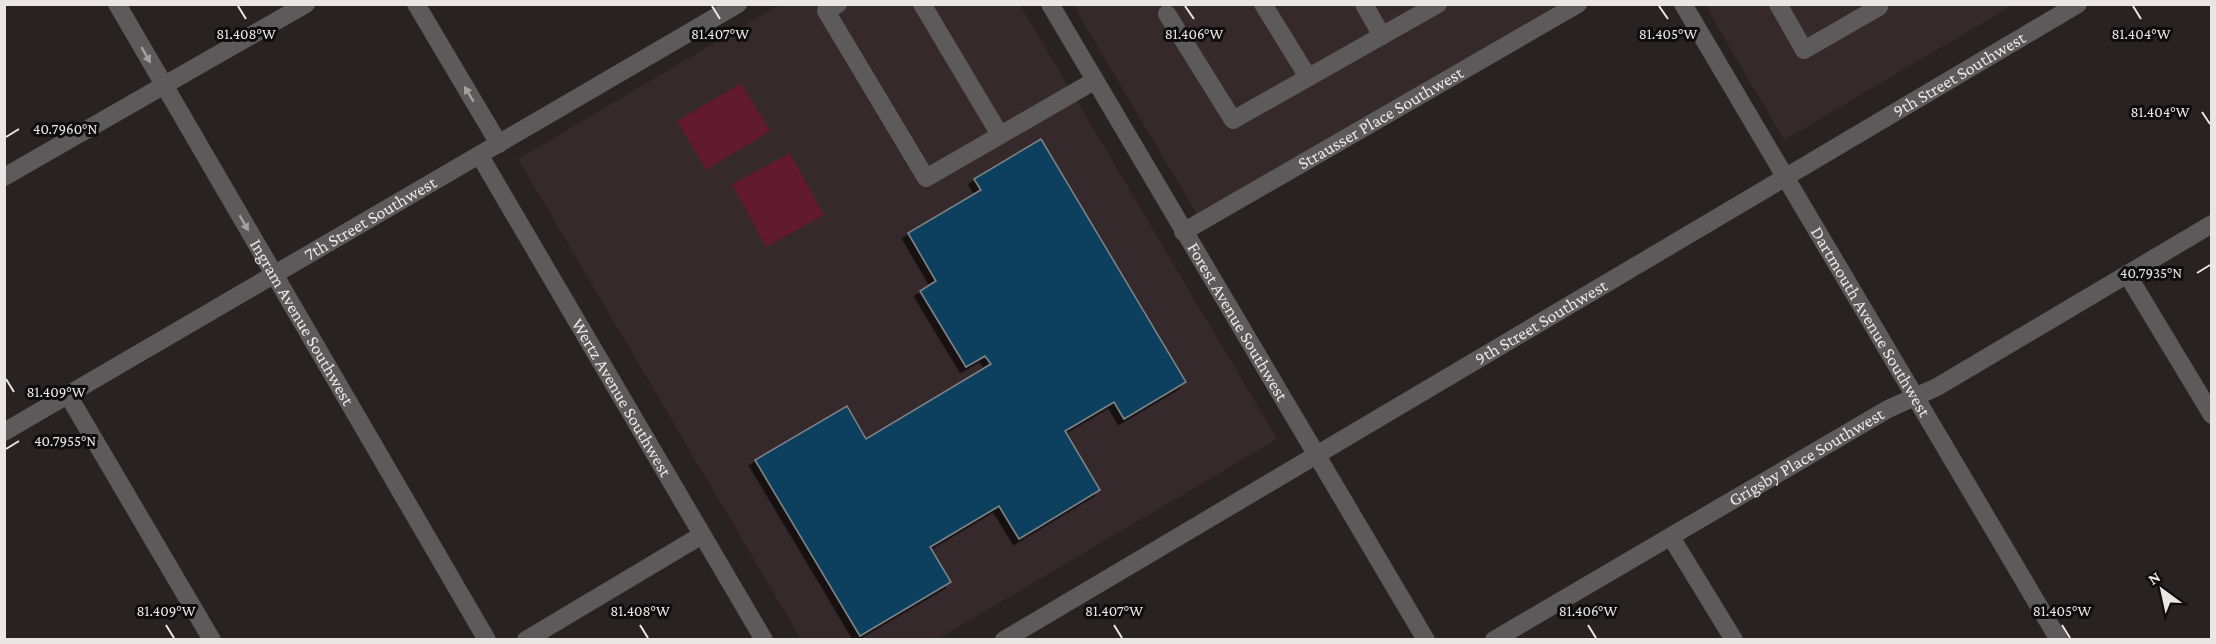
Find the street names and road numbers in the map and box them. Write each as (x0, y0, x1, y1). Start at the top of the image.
street label: 9th Street Southwest (1889, 27, 2030, 121)
street label: Strausser Place Southwest (1294, 62, 1468, 174)
street label: 7th Street Southwest (301, 172, 441, 265)
street label: Dartmouth Avenue Southwest (1807, 223, 1935, 421)
street label: Ingram Avenue Southwest (246, 235, 359, 410)
street label: Forest Avenue Southwest (1183, 239, 1293, 405)
street label: 9th Street Southwest (1471, 275, 1612, 369)
street label: Wertz Avenue Southwest (568, 315, 676, 481)
street label: Grigsby Place Southwest (1725, 403, 1888, 510)

